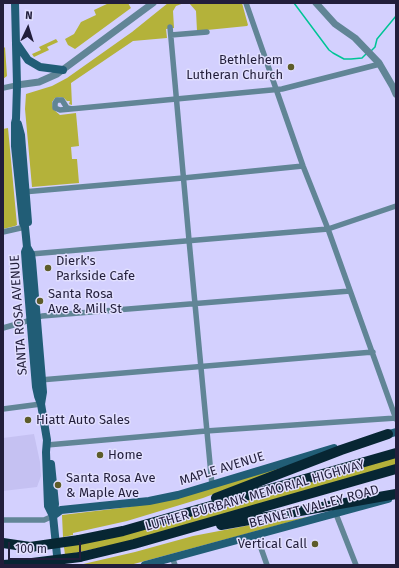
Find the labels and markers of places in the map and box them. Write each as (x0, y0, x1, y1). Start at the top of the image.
place label: Bethlehem Lutheran Church (186, 52, 283, 83)
marker: Bethlehem Lutheran Church (286, 62, 296, 72)
place label: Dierk's Parkside Cafe (56, 253, 135, 284)
marker: Dierk's Parkside Cafe (43, 263, 53, 273)
place label: Santa Rosa Ave & Mill St (48, 286, 122, 317)
marker: Santa Rosa Ave & Mill St (35, 296, 45, 306)
place label: Hiatt Auto Sales (36, 412, 130, 428)
marker: Hiatt Auto Sales (23, 415, 33, 425)
place label: Home (108, 447, 143, 463)
marker: Home (95, 450, 105, 460)
place label: Santa Rosa Ave & Maple Ave (66, 470, 155, 501)
marker: Santa Rosa Ave & Maple Ave (53, 480, 63, 490)
place label: Vertical Call (238, 536, 307, 552)
marker: Vertical Call (310, 539, 320, 549)

